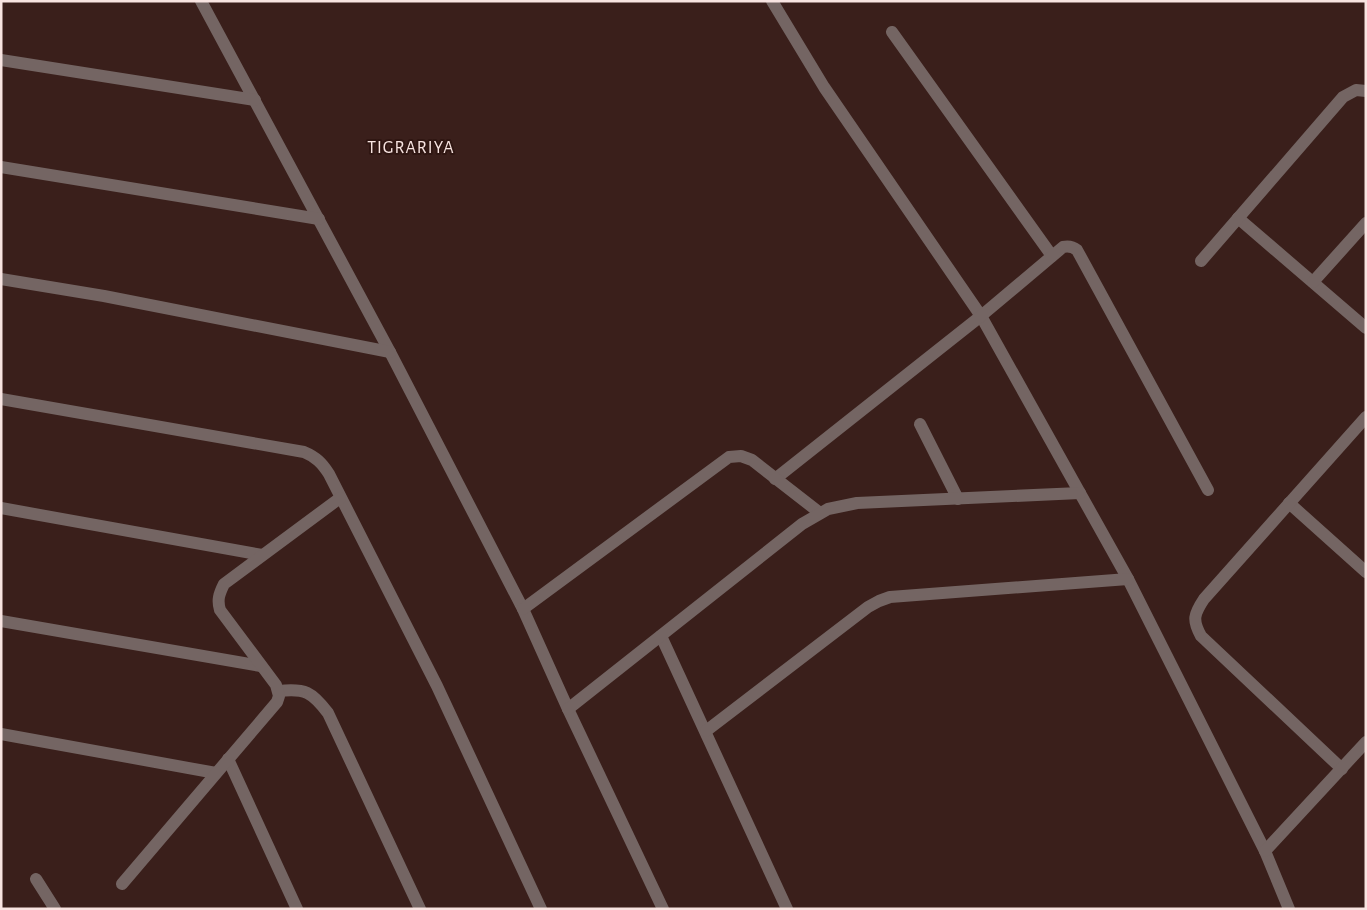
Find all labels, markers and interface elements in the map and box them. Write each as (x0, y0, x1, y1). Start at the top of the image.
district label: TIGRARIYA (367, 139, 455, 157)

